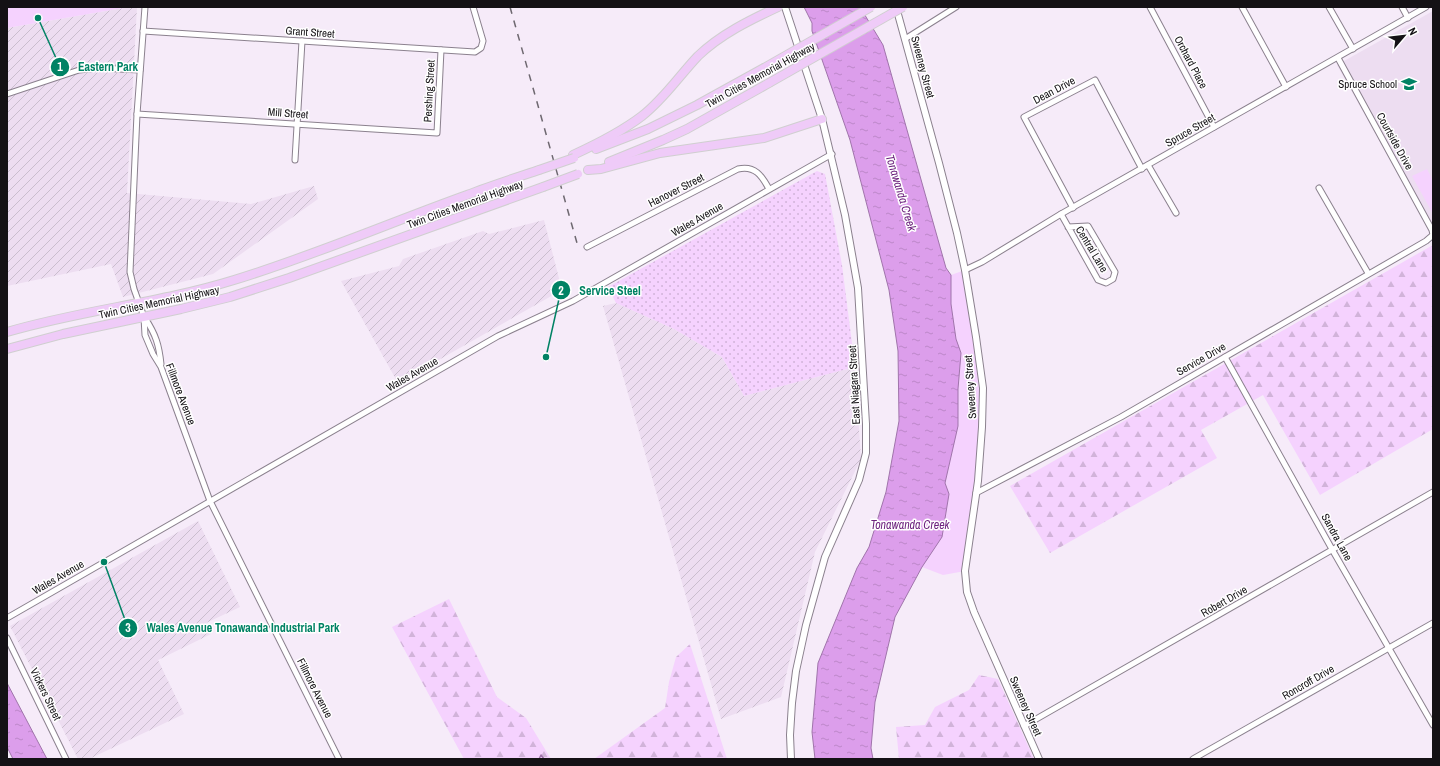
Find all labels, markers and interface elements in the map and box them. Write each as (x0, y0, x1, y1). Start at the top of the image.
north arrow (1384, 16, 1424, 56)
street label: Grant Street (285, 23, 335, 41)
text: N (1405, 25, 1421, 37)
street label: Orchard Place (1171, 33, 1211, 91)
street label: Sweeney Street (908, 34, 938, 100)
street label: Twin Cities Memorial Highway (703, 39, 818, 111)
callout: Eastern Park (50, 55, 146, 79)
text: 1 (57, 59, 63, 75)
text: Eastern Park (78, 59, 139, 75)
street label: Pershing Street (420, 59, 438, 123)
street label: Dean Drive (1031, 73, 1077, 107)
school or university icon: Spruce School (1400, 75, 1418, 93)
place label: Spruce School (1338, 77, 1397, 91)
street label: Mill Street (267, 105, 309, 121)
street label: Spruce Street (1163, 110, 1218, 150)
street label: Courtside Drive (1374, 110, 1416, 172)
water label: Tonawanda Creek (882, 153, 921, 234)
street label: Hanover Street (646, 170, 707, 210)
street label: Twin Cities Memorial Highway (405, 176, 526, 232)
street label: Wales Avenue (669, 199, 725, 239)
street label: Central Lane (1073, 223, 1111, 275)
callout: Service Steel (551, 278, 648, 302)
street label: Twin Cities Memorial Highway (97, 282, 221, 322)
text: 2 (558, 283, 564, 299)
text: Service Steel (579, 283, 641, 299)
street label: Service Drive (1174, 339, 1228, 379)
street label: East Niagara Street (845, 345, 863, 425)
street label: Wales Avenue (384, 354, 440, 394)
street label: Sweeney Street (961, 354, 979, 419)
street label: Fillmore Avenue (163, 361, 199, 427)
street label: Sandra Lane (1318, 511, 1356, 563)
water label: Tonawanda Creek (870, 517, 951, 533)
street label: Wales Avenue (30, 557, 86, 597)
street label: Robert Drive (1198, 582, 1250, 620)
callout: Wales Avenue Tonawanda Industrial Park (118, 616, 348, 640)
text: 3 (125, 620, 131, 636)
text: Wales Avenue Tonawanda Industrial Park (147, 620, 340, 636)
street label: Fillmore Avenue (294, 656, 336, 720)
street label: Roncroff Drive (1279, 661, 1337, 703)
street label: Vickers Street (27, 666, 65, 723)
street label: Sweeney Street (1007, 674, 1046, 738)

